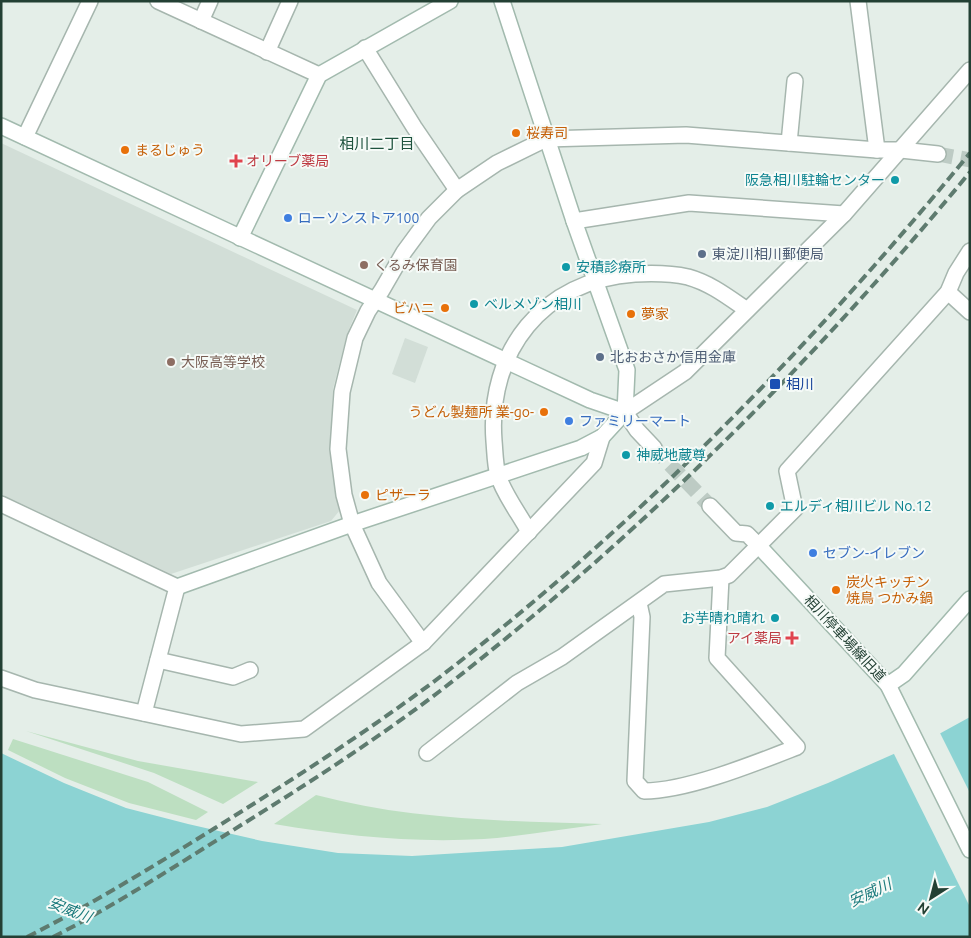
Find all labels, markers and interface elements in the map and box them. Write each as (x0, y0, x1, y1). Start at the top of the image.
place label: 桜寿司 (526, 125, 568, 141)
marker: 桜寿司 (510, 127, 522, 139)
district label: 相川二丁目 (339, 135, 415, 152)
place label: まるじゅう (135, 142, 205, 158)
marker: まるじゅう (119, 144, 131, 156)
place label: オリーブ薬局 (246, 153, 329, 169)
marker: オリーブ薬局 (230, 155, 242, 167)
place label: 阪急相川駐輪センター (745, 172, 885, 188)
marker: 阪急相川駐輪センター (889, 174, 901, 186)
place label: ローソンストア100 (298, 210, 420, 226)
marker: ローソンストア100 (282, 212, 294, 224)
place label: 東淀川相川郵便局 (712, 246, 824, 262)
marker: 東淀川相川郵便局 (696, 248, 708, 260)
place label: くるみ保育園 (374, 257, 458, 273)
marker: くるみ保育園 (358, 259, 370, 271)
place label: 安積診療所 (576, 259, 646, 275)
marker: 安積診療所 (560, 261, 572, 273)
place label: ベルメゾン相川 (484, 296, 582, 312)
marker: ベルメゾン相川 (468, 298, 480, 310)
place label: ビハニ (393, 300, 435, 316)
marker: ビハニ (439, 302, 451, 314)
place label: 夢家 (641, 306, 669, 322)
marker: 夢家 (625, 308, 637, 320)
place label: 北おおさか信用金庫 (610, 349, 736, 365)
marker: 北おおさか信用金庫 (594, 351, 606, 363)
place label: 大阪高等学校 (181, 354, 265, 370)
marker: 大阪高等学校 (165, 356, 177, 368)
place label: 相川 (786, 376, 814, 392)
marker: 相川 (768, 377, 782, 391)
place label: うどん製麺所 業-go- (408, 404, 534, 420)
marker: うどん製麺所 業-go- (538, 406, 550, 418)
place label: ファミリーマート (579, 413, 691, 429)
marker: ファミリーマート (563, 415, 575, 427)
place label: 神威地蔵尊 (636, 447, 706, 463)
marker: 神威地蔵尊 (620, 449, 632, 461)
place label: ピザーラ (375, 487, 431, 503)
marker: ピザーラ (359, 489, 371, 501)
place label: エルディ相川ビル No.12 (780, 498, 932, 514)
marker: エルディ相川ビル No.12 (764, 500, 776, 512)
place label: セブン-イレブン (823, 545, 925, 561)
marker: セブン-イレブン (807, 547, 819, 559)
place label: 炭火キッチン 焼鳥 つかみ鍋 (846, 574, 933, 606)
marker: 炭火キッチン 焼鳥 つかみ鍋 (830, 584, 842, 596)
street label: 相川停車場線旧道 (801, 592, 889, 684)
place label: お芋晴れ晴れ (681, 610, 765, 626)
marker: お芋晴れ晴れ (769, 612, 781, 624)
place label: アイ薬局 (727, 630, 782, 646)
marker: アイ薬局 (786, 632, 798, 644)
north arrow (906, 873, 956, 923)
water label: 安威川 (846, 874, 896, 910)
water label: 安威川 (46, 894, 96, 926)
text: N (914, 899, 932, 918)

